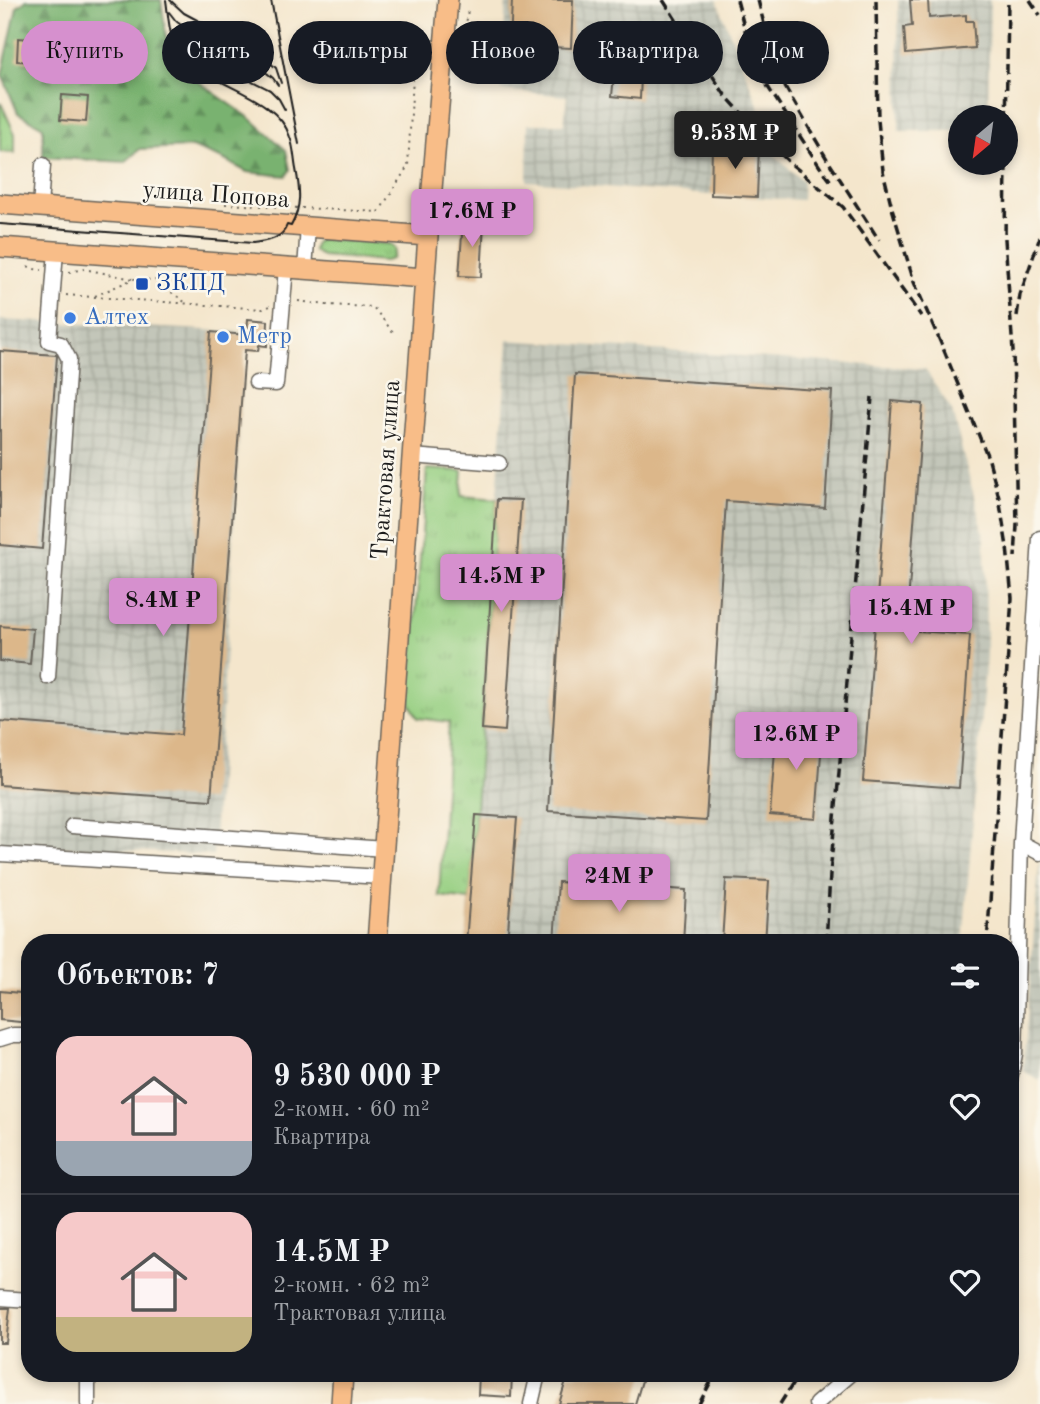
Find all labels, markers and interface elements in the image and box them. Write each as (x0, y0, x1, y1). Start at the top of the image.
chip: Купить (21, 21, 148, 84)
chip: Снять (162, 21, 274, 84)
chip: Фильтры (288, 21, 432, 84)
chip: Новое (446, 21, 559, 84)
chip: Квартира (573, 21, 723, 84)
chip: Дом (737, 21, 829, 84)
north arrow (948, 105, 1018, 175)
map controls (948, 105, 1018, 175)
pin: 9.53M ₽ (670, 111, 800, 171)
text: 9.53M ₽ (690, 122, 780, 145)
street label: улица Попова (142, 179, 290, 213)
pin: 17.6M ₽ (407, 190, 537, 249)
text: 17.6M ₽ (427, 200, 517, 223)
place label: ЗКПД (156, 272, 225, 296)
marker: ЗКПД (134, 276, 150, 292)
place label: Алтех (84, 306, 149, 330)
marker: Алтех (62, 310, 78, 326)
place label: Метр (237, 325, 292, 349)
marker: Метр (215, 329, 231, 345)
street label: Трактовая улица (369, 379, 405, 561)
pin: 14.5M ₽ (436, 554, 566, 614)
text: 14.5M ₽ (456, 565, 546, 588)
pin: 8.4M ₽ (106, 578, 220, 638)
pin: 15.4M ₽ (846, 586, 976, 646)
text: 8.4M ₽ (125, 589, 201, 612)
text: 15.4M ₽ (866, 597, 956, 620)
pin: 12.6M ₽ (731, 712, 861, 772)
text: 12.6M ₽ (751, 723, 841, 746)
pin: 24M ₽ (570, 855, 668, 914)
text: 24M ₽ (584, 865, 654, 888)
icon: filters (946, 957, 984, 995)
text: Объектов: 7 (56, 961, 219, 991)
text: 9 530 000 ₽ (273, 1062, 441, 1092)
icon: home (112, 1064, 196, 1148)
icon: heart (946, 1087, 984, 1125)
text: 2-комн. · 60 m² (273, 1098, 430, 1121)
text: Квартира (273, 1126, 371, 1149)
text: 14.5M ₽ (273, 1238, 390, 1268)
icon: home (112, 1240, 196, 1324)
icon: heart (946, 1263, 984, 1301)
text: 2-комн. · 62 m² (273, 1274, 430, 1297)
text: Трактовая улица (273, 1302, 446, 1325)

